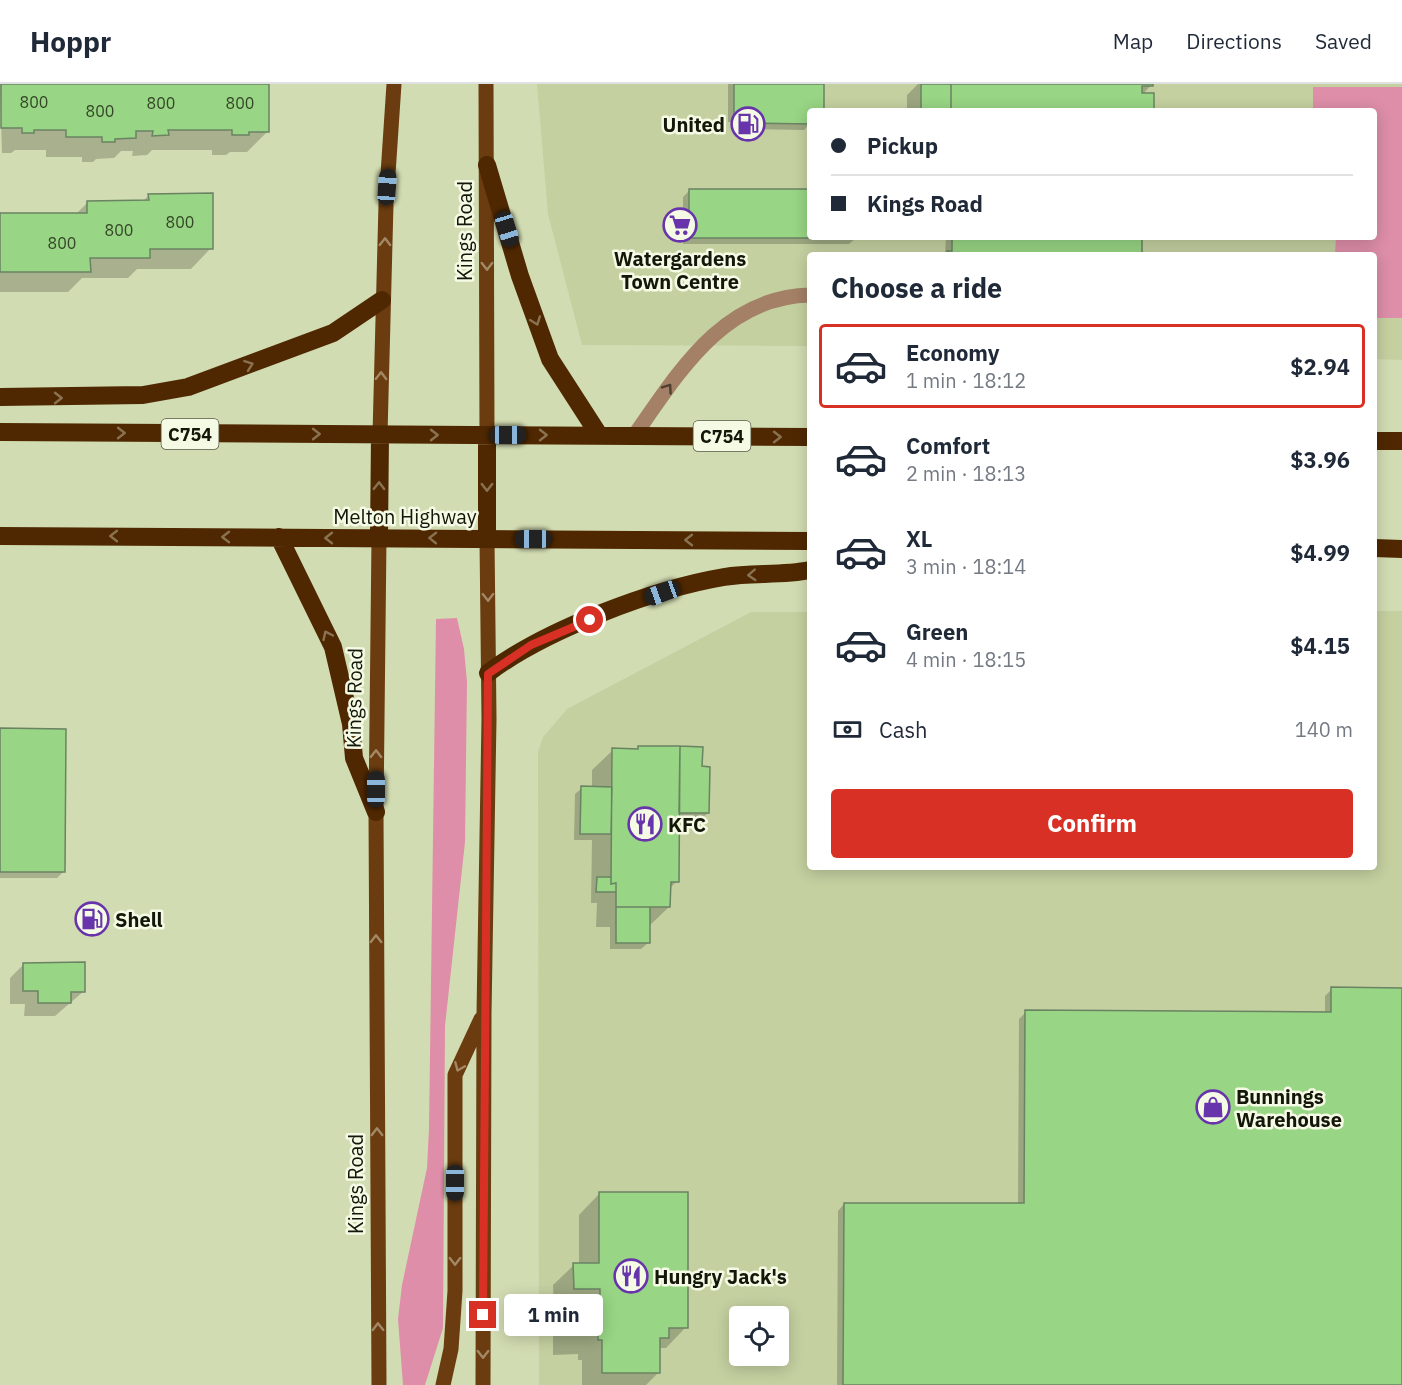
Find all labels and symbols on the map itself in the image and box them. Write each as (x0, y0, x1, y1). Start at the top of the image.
house number: 800 (20, 92, 48, 112)
house number: 800 (147, 93, 175, 113)
house number: 800 (226, 93, 254, 113)
house number: 800 (86, 101, 114, 121)
fuel station icon: United (730, 106, 766, 142)
place label: United (663, 111, 725, 138)
car (377, 168, 397, 206)
street label: Kings Road (451, 181, 478, 281)
supermarket icon: Watergardens Town Centre (662, 207, 698, 243)
car (493, 209, 521, 249)
house number: 800 (166, 212, 194, 232)
house number: 800 (105, 220, 133, 240)
house number: 800 (48, 233, 76, 253)
one-way arrow (378, 237, 391, 246)
place label: Watergardens Town Centre (614, 245, 746, 295)
one-way arrow (481, 262, 493, 271)
one-way arrow (528, 315, 541, 326)
one-way arrow (243, 360, 254, 373)
one-way arrow (375, 372, 387, 381)
one-way arrow (661, 383, 672, 394)
one-way arrow (54, 392, 63, 404)
road number: C754 (162, 419, 219, 449)
road number: C754 (694, 421, 750, 451)
car (490, 426, 526, 444)
one-way arrow (117, 427, 126, 439)
one-way arrow (312, 428, 321, 441)
one-way arrow (429, 429, 438, 441)
one-way arrow (539, 429, 548, 441)
one-way arrow (772, 430, 781, 443)
one-way arrow (373, 482, 386, 491)
one-way arrow (481, 482, 493, 491)
street label: Melton Highway (333, 503, 477, 530)
one-way arrow (110, 530, 119, 542)
car (515, 530, 551, 548)
one-way arrow (221, 531, 230, 543)
one-way arrow (325, 532, 334, 544)
one-way arrow (429, 532, 438, 544)
one-way arrow (684, 534, 693, 546)
one-way arrow (747, 568, 756, 581)
car (642, 578, 682, 608)
one-way arrow (482, 593, 494, 602)
route start (576, 606, 603, 633)
one-way arrow (323, 631, 335, 642)
street label: Kings Road (340, 648, 368, 748)
one-way arrow (370, 749, 382, 758)
car (367, 771, 385, 807)
restaurant icon: KFC (627, 806, 663, 842)
place label: KFC (668, 811, 706, 838)
fuel station icon: Shell (74, 901, 110, 937)
place label: Shell (115, 906, 163, 933)
one-way arrow (370, 935, 383, 944)
one-way arrow (455, 1060, 467, 1071)
place label: Bunnings Warehouse (1236, 1083, 1342, 1133)
shop icon: Bunnings Warehouse (1195, 1089, 1231, 1125)
one-way arrow (371, 1127, 383, 1136)
street label: Kings Road (342, 1134, 369, 1234)
car (446, 1165, 464, 1201)
one-way arrow (449, 1256, 461, 1265)
restaurant icon: Hungry Jack's (613, 1258, 649, 1294)
place label: Hungry Jack's (654, 1263, 787, 1290)
callout: 1 min (504, 1294, 603, 1336)
route end (469, 1301, 496, 1328)
one-way arrow (372, 1322, 384, 1331)
one-way arrow (477, 1349, 489, 1358)

